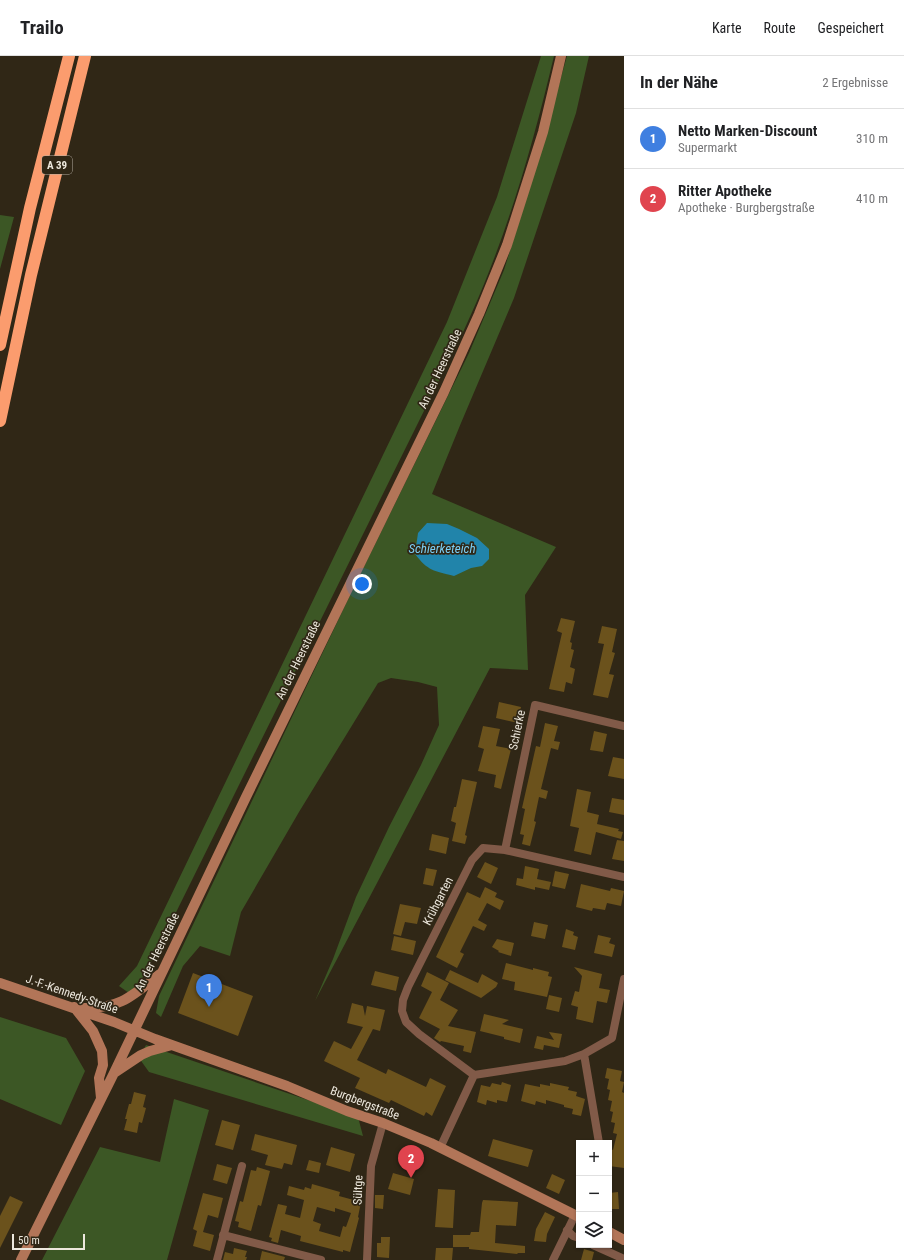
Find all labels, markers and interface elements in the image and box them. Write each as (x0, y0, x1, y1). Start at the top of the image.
text: Trailo (20, 16, 64, 39)
text: Karte (712, 20, 742, 36)
text: Route (764, 20, 796, 36)
text: Gespeichert (818, 20, 884, 36)
text: In der Nähe (640, 72, 718, 92)
text: 2 Ergebnisse (822, 75, 888, 90)
text: Netto Marken-Discount (678, 122, 817, 140)
text: 1 (650, 131, 656, 146)
text: 310 m (856, 131, 888, 146)
text: Supermarkt (678, 140, 737, 155)
road number: A 39 (42, 156, 72, 174)
text: Ritter Apotheke (678, 182, 772, 200)
text: 2 (650, 191, 656, 206)
text: 410 m (856, 191, 888, 206)
text: Apotheke · Burgbergstraße (678, 200, 815, 215)
street label: An der Heerstraße (416, 327, 465, 411)
water label: Schierketeich (408, 541, 476, 556)
your location (352, 574, 372, 594)
street label: An der Heerstraße (273, 618, 323, 702)
street label: Schierke (506, 708, 528, 751)
street label: Krühgarten (420, 874, 456, 928)
street label: An der Heerstraße (132, 910, 182, 994)
street label: J.-F.-Kennedy-Straße (24, 972, 120, 1016)
pin: 1 (196, 974, 222, 1007)
street label: Burgbergstraße (328, 1083, 402, 1123)
map controls (576, 1140, 612, 1248)
button: + (576, 1140, 612, 1176)
pin: 2 (398, 1145, 424, 1178)
street label: Sültge (350, 1174, 366, 1205)
button: − (576, 1176, 612, 1212)
button: layers (576, 1212, 612, 1248)
scale bar (12, 1232, 85, 1251)
text: 50 m (18, 1234, 40, 1247)

